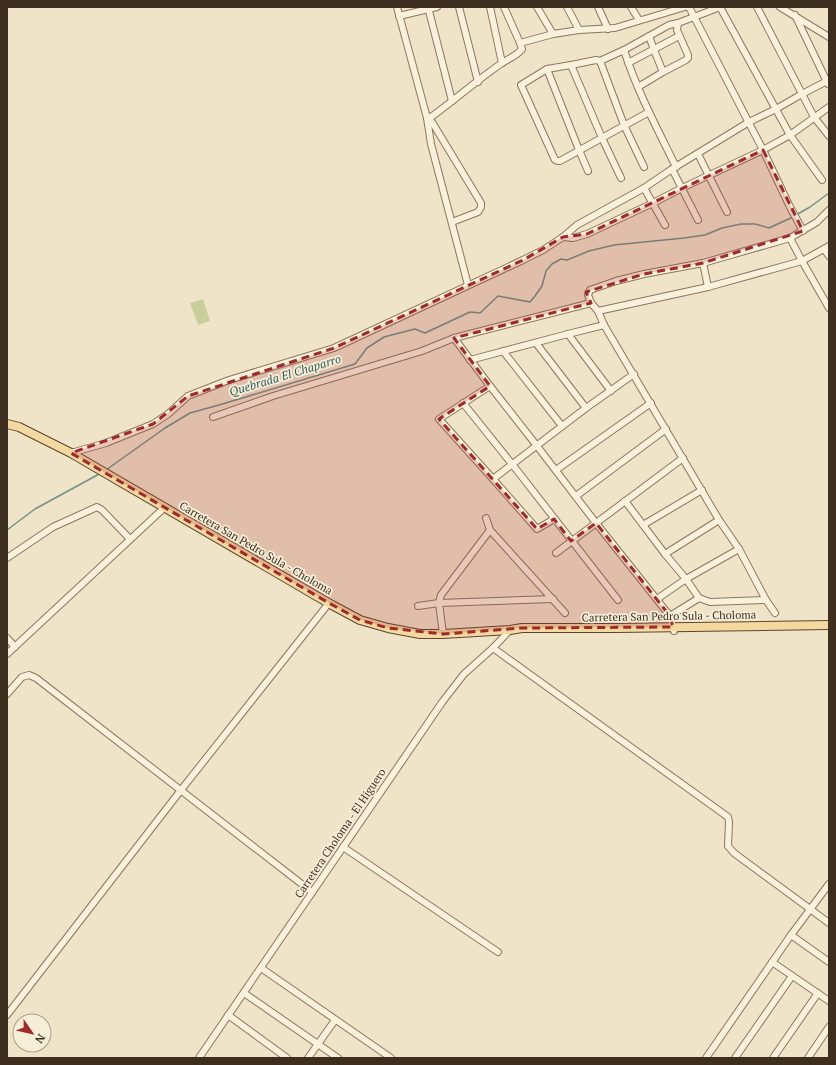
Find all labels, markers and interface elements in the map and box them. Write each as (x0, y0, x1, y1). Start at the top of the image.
water label: Quebrada El Chaparro (227, 351, 343, 399)
street label: Carretera San Pedro Sula - Choloma (177, 498, 335, 598)
street label: Carretera San Pedro Sula - Choloma (582, 607, 757, 625)
street label: Carretera Choloma - El Higuero (291, 765, 389, 901)
north arrow (12, 1013, 52, 1053)
text: N (32, 1031, 48, 1047)

